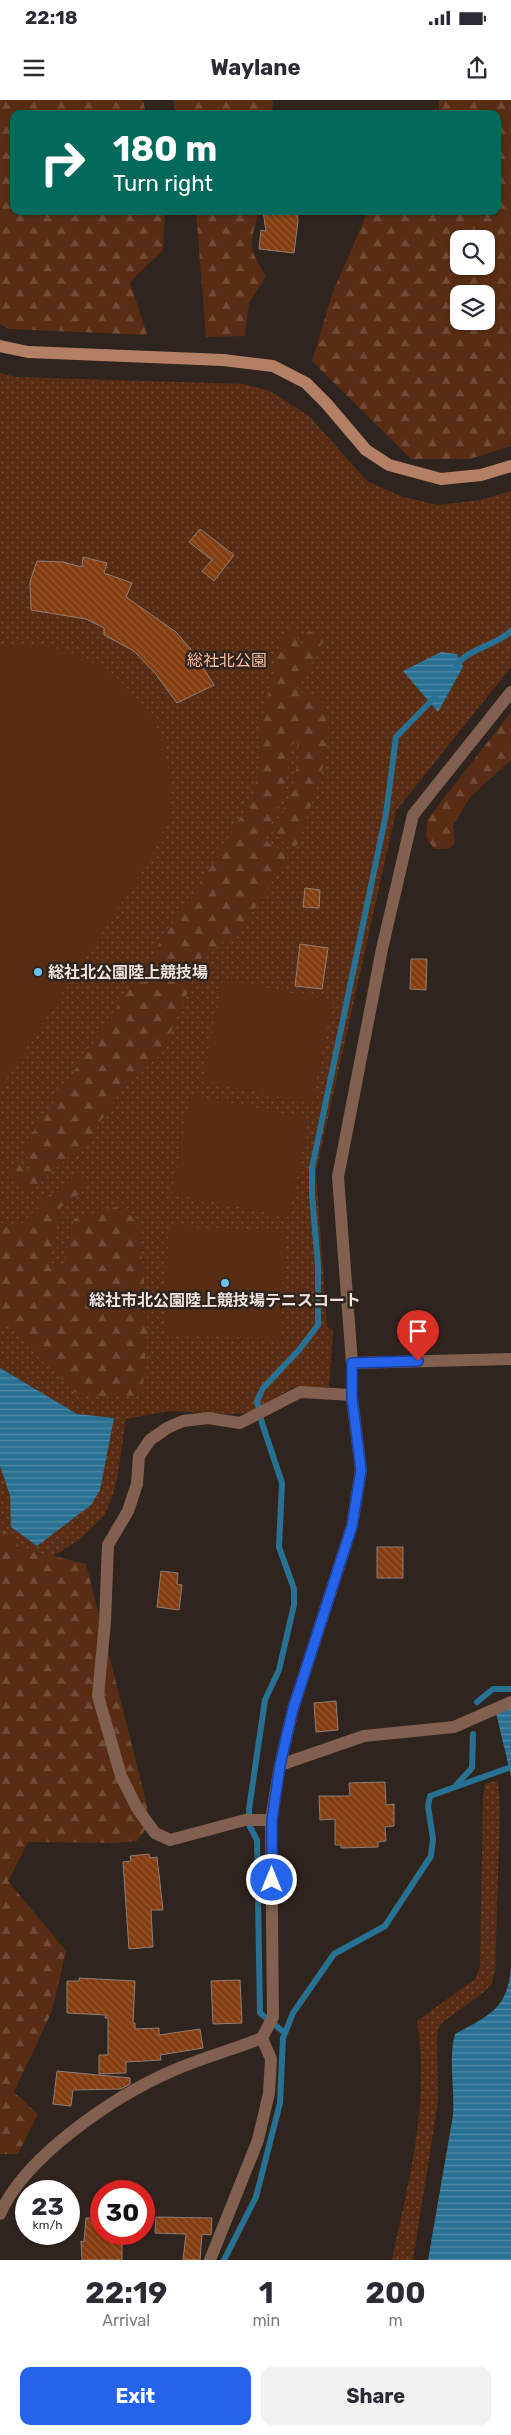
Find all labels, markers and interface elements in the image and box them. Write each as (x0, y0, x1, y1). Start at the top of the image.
text: 22:18 (25, 6, 78, 29)
icon: menu (20, 54, 48, 82)
text: Waylane (210, 54, 301, 81)
icon: share (463, 54, 491, 82)
text: 180 m (113, 128, 217, 170)
icon: right (30, 130, 95, 195)
text: Turn right (113, 170, 213, 197)
map controls (450, 230, 495, 330)
button: search (450, 230, 495, 275)
button: layers (450, 285, 495, 330)
park label: 総社北公園 (187, 651, 267, 670)
place label: 総社北公園陸上競技場 (48, 963, 208, 982)
marker: 総社北公園陸上競技場 (32, 966, 44, 978)
marker: 総社市北公園陸上競技場テニスコート (219, 1277, 231, 1289)
place label: 総社市北公園陸上競技場テニスコート (89, 1291, 361, 1310)
pin (397, 1310, 439, 1361)
icon: arrive (404, 1317, 432, 1345)
position arrow (245, 1853, 297, 1905)
speed limit sign: 30 (90, 2180, 155, 2245)
text: 23 (31, 2192, 64, 2221)
text: km/h (33, 2218, 62, 2232)
text: 22:19 (85, 2275, 167, 2311)
text: 1 (259, 2275, 274, 2311)
text: 200 (365, 2275, 426, 2311)
text: Arrival (102, 2311, 150, 2330)
text: min (252, 2311, 280, 2330)
text: m (388, 2311, 403, 2330)
button: Exit (20, 2367, 251, 2425)
button: Share (261, 2367, 491, 2425)

